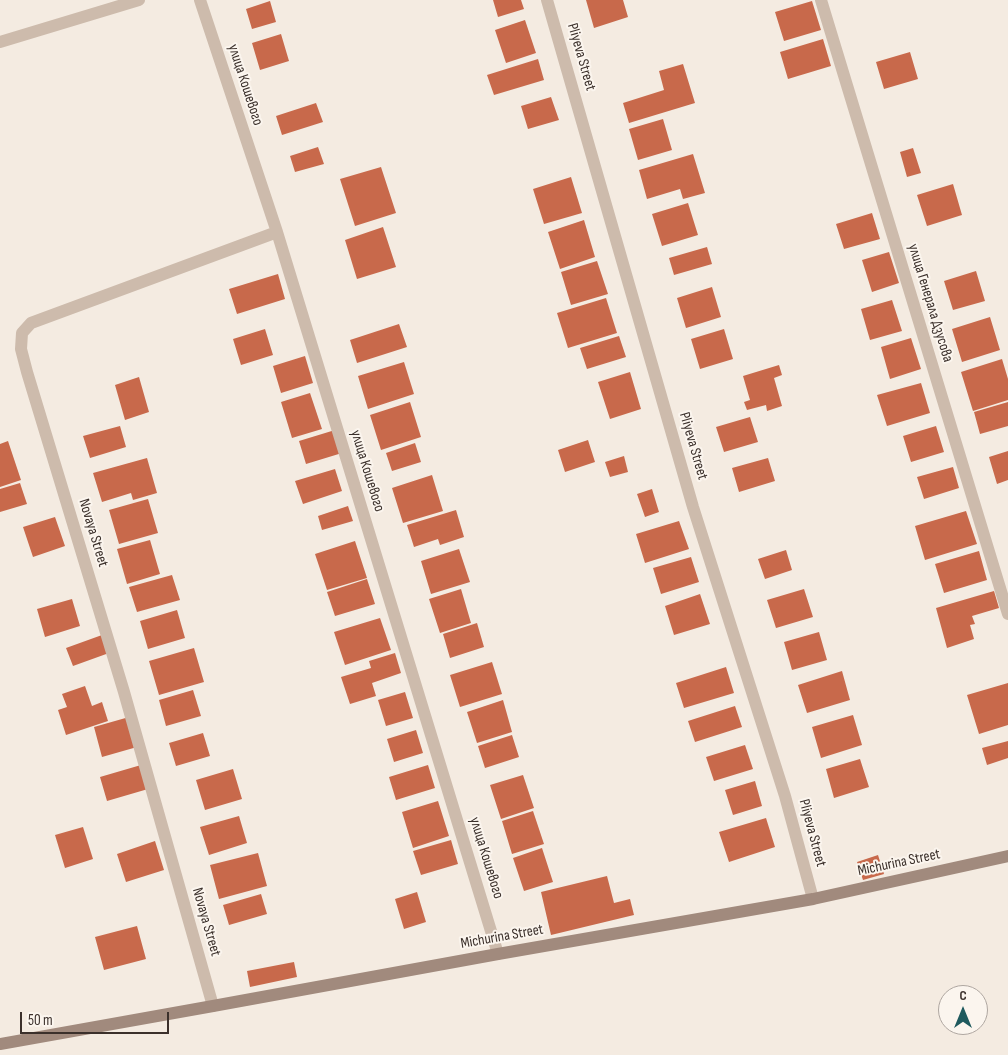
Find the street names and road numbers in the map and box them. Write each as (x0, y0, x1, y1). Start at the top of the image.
street label: Pliyeva Street (563, 21, 599, 93)
street label: улица Кошевого (223, 42, 267, 128)
street label: улица Генерала Дзусова (903, 242, 957, 364)
street label: Pliyeva Street (675, 410, 711, 482)
street label: улица Кошевого (346, 428, 388, 514)
street label: Novaya Street (74, 497, 112, 569)
street label: Pliyeva Street (794, 797, 830, 869)
street label: улица Кошевого (465, 815, 507, 901)
street label: Michurina Street (856, 845, 942, 881)
street label: Novaya Street (188, 886, 224, 958)
street label: Michurina Street (459, 921, 545, 953)

